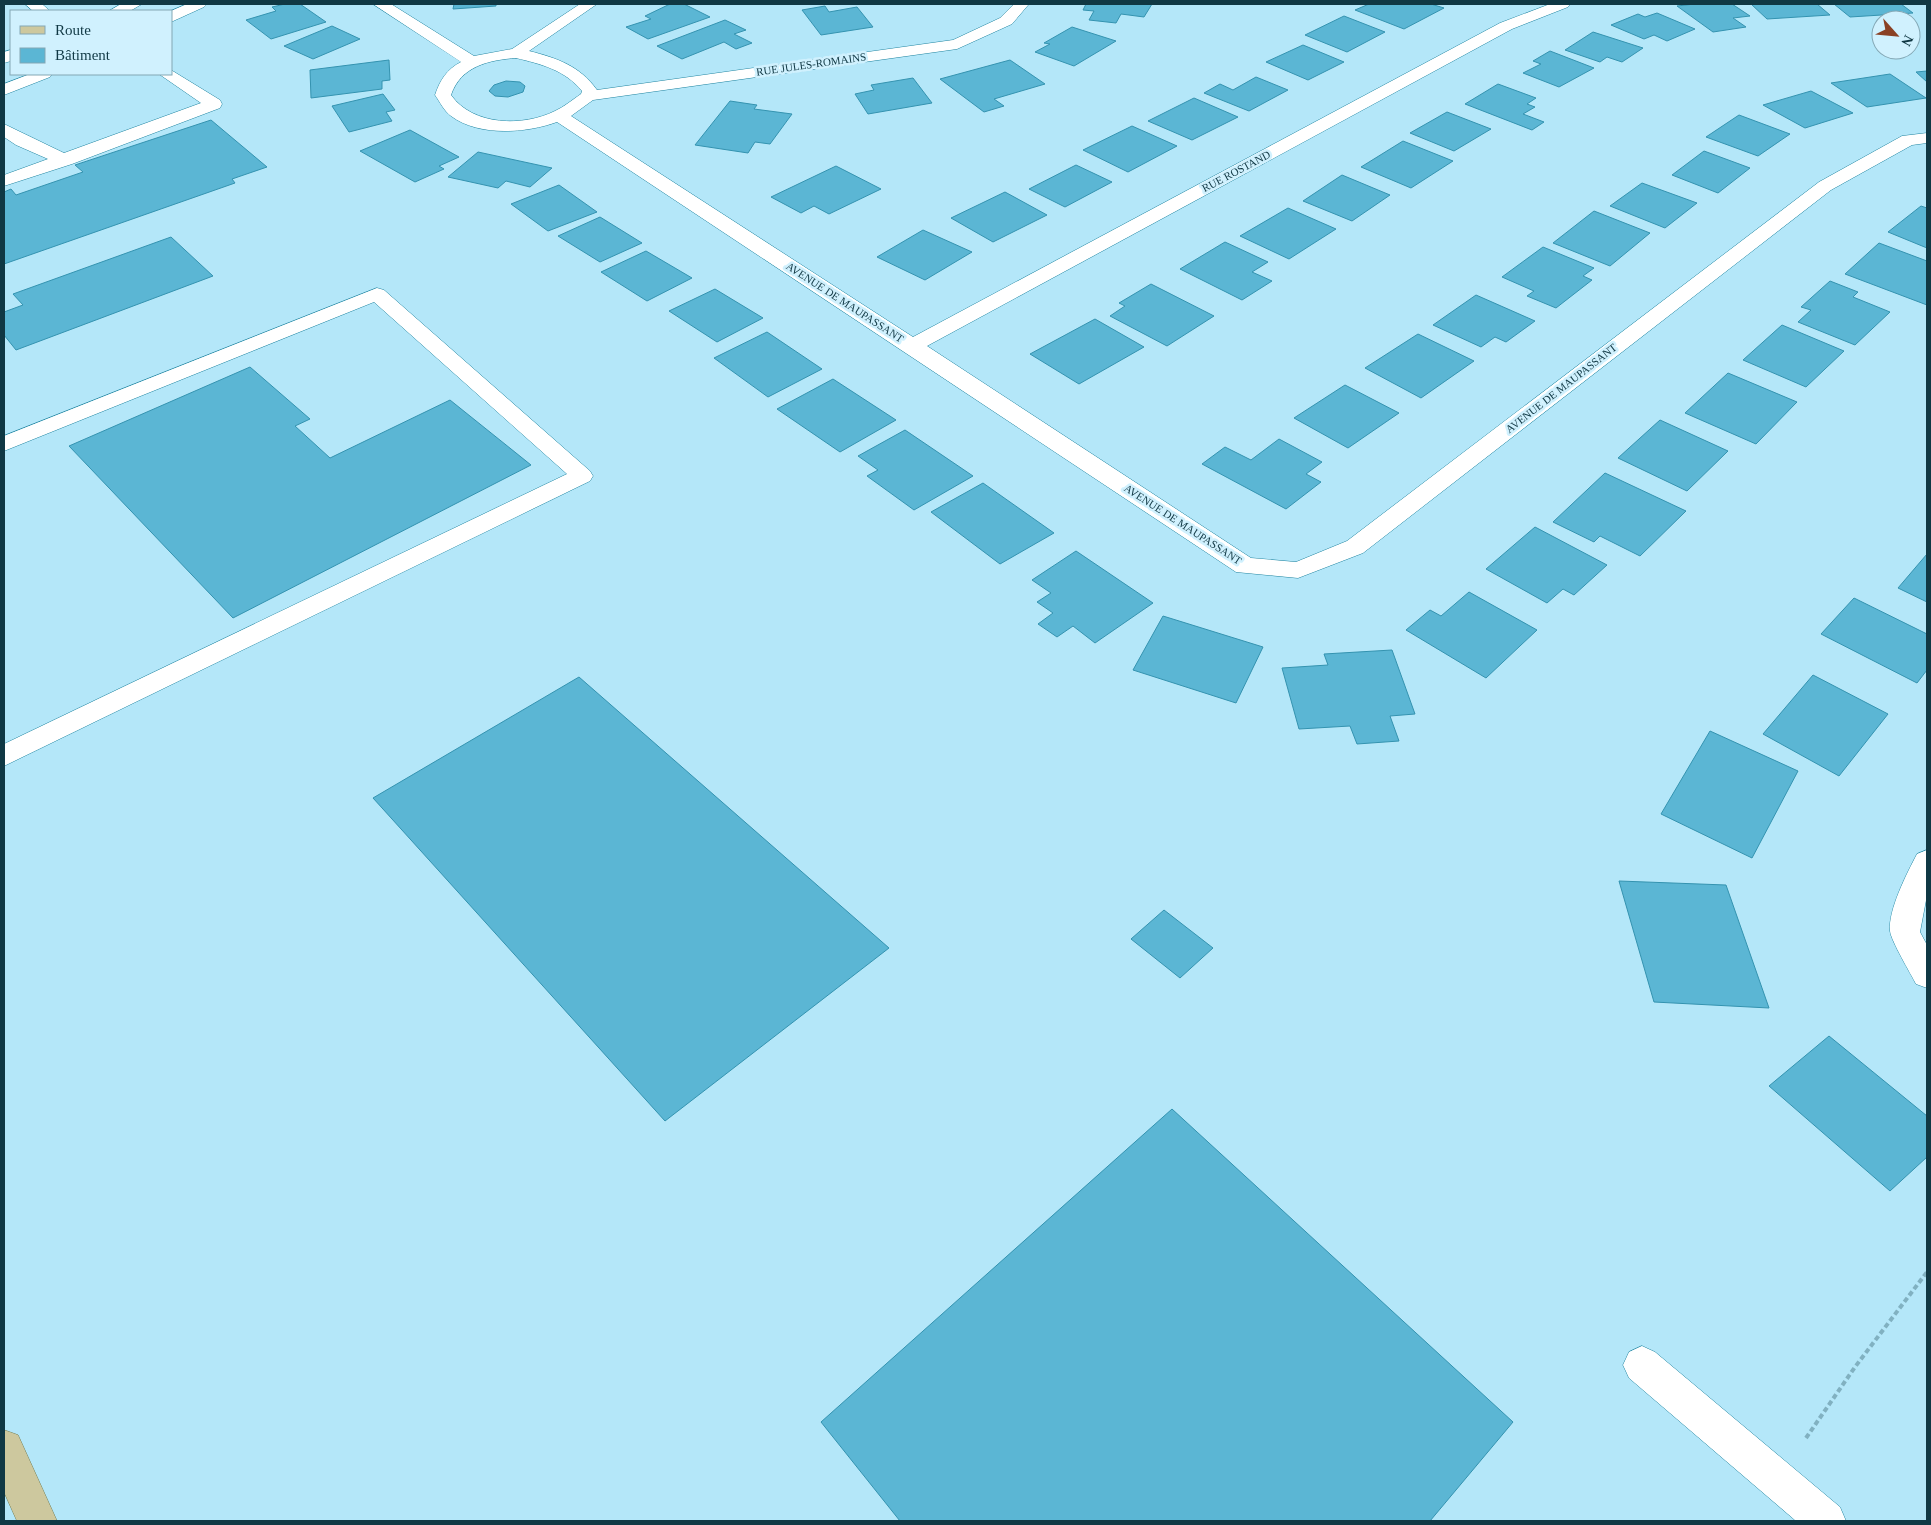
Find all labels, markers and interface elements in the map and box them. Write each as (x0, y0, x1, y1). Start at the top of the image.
legend (10, 10, 172, 75)
north arrow (1871, 10, 1921, 60)
text: Route (55, 22, 91, 38)
text: N (1898, 33, 1916, 49)
text: Bâtiment (55, 47, 111, 63)
street label: RUE JULES-ROMAINS (755, 50, 867, 78)
street label: RUE ROSTAND (1200, 148, 1272, 194)
street label: AVENUE DE MAUPASSANT (784, 260, 906, 345)
street label: AVENUE DE MAUPASSANT (1503, 341, 1619, 435)
street label: AVENUE DE MAUPASSANT (1122, 482, 1244, 567)

